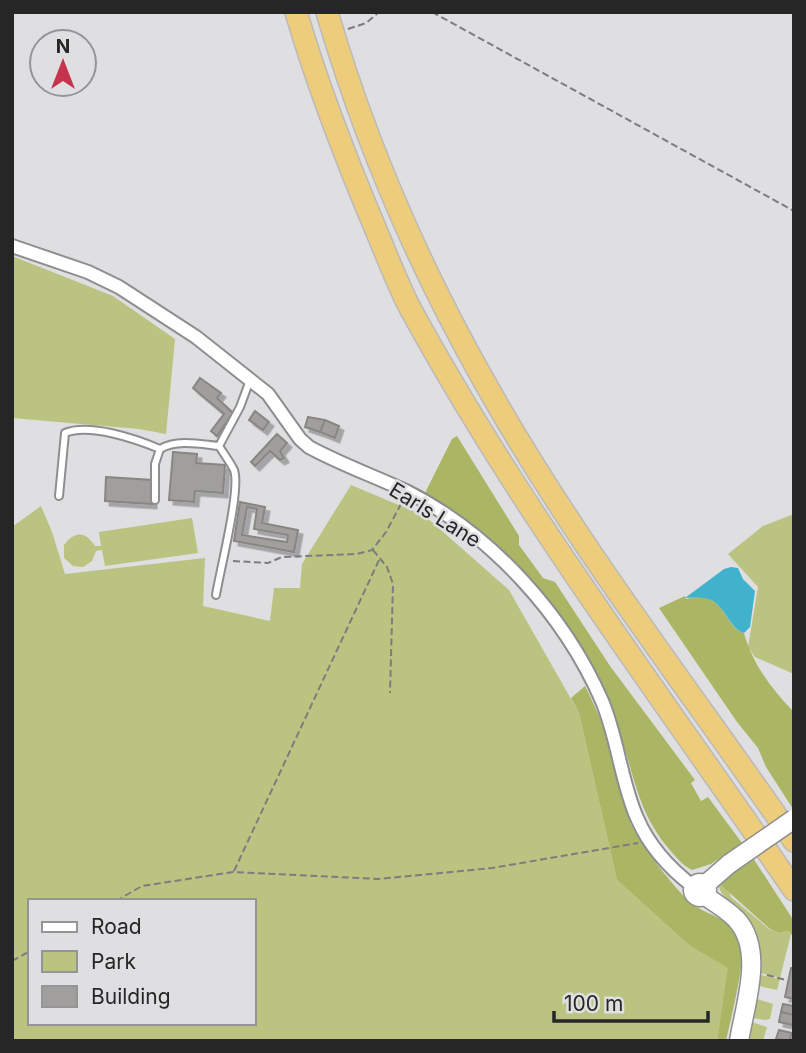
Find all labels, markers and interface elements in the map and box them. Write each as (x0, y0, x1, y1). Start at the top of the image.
north arrow (28, 28, 98, 98)
text: N (56, 35, 70, 58)
street label: Earls Lane (385, 477, 486, 552)
legend (28, 899, 256, 1025)
text: Road (91, 914, 142, 939)
text: Park (91, 949, 136, 974)
scale bar (554, 979, 708, 1023)
text: Building (91, 984, 171, 1009)
text: 100 m (564, 991, 623, 1016)

